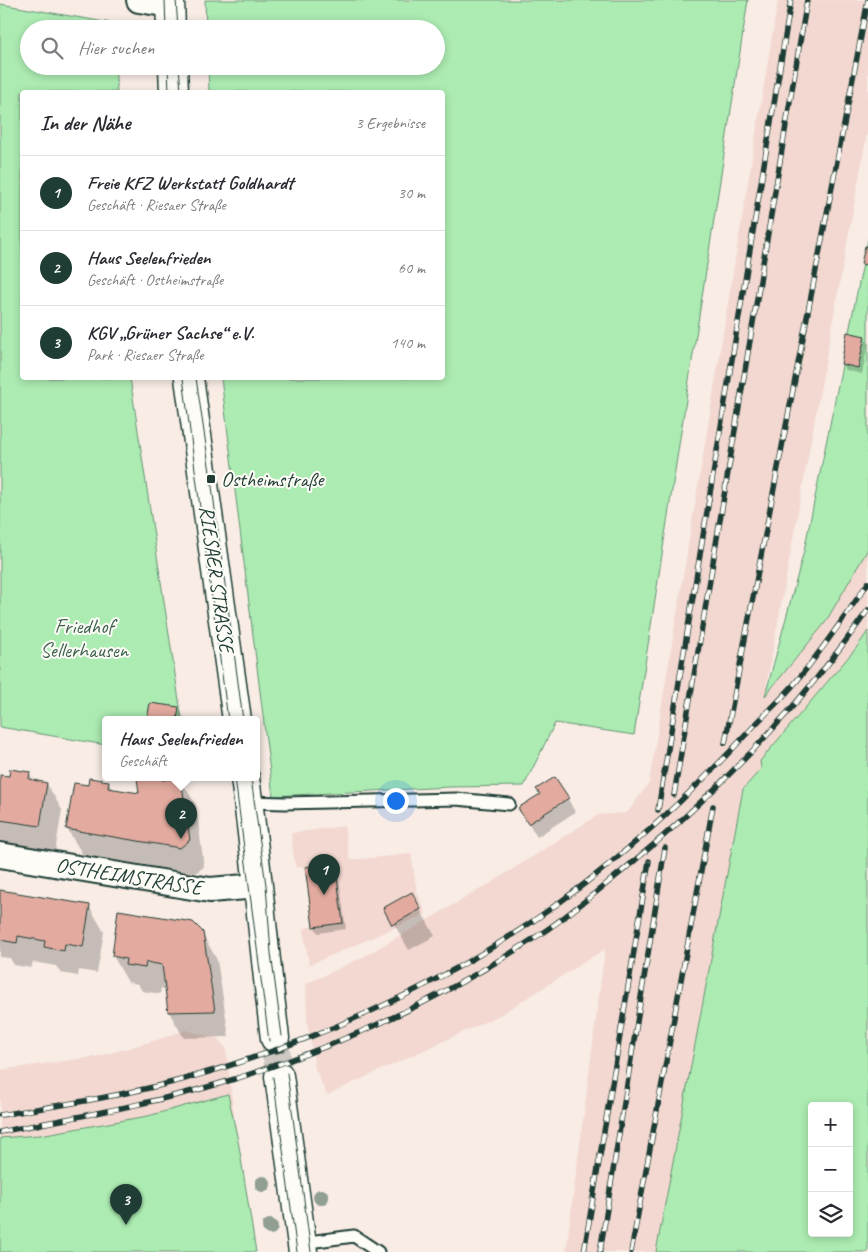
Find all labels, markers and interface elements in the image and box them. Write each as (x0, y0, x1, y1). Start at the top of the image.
search box (20, 20, 445, 75)
icon: search (38, 34, 66, 62)
text: Hier suchen (78, 36, 154, 60)
text: In der Nähe (40, 110, 130, 136)
text: 3 Ergebnisse (356, 113, 425, 133)
text: Freie KFZ Werkstatt Goldhardt (87, 171, 293, 195)
text: 1 (52, 183, 60, 203)
text: 30 m (398, 183, 425, 203)
text: Geschäft · Riesaer Straße (87, 195, 226, 215)
text: Haus Seelenfrieden (87, 246, 211, 270)
text: 2 (52, 258, 60, 278)
text: 60 m (398, 258, 425, 278)
text: Geschäft · Ostheimstraße (87, 270, 223, 290)
text: KGV „Grüner Sachse“ e.V. (87, 321, 254, 345)
text: 3 (52, 333, 60, 353)
text: 140 m (391, 333, 425, 353)
text: Park · Riesaer Straße (87, 345, 204, 365)
place label: Ostheimstraße (221, 466, 325, 492)
marker: Ostheimstraße (205, 473, 217, 485)
street label: RIESAER STRASSE (194, 504, 241, 656)
park label: Friedhof Sellerhausen (40, 613, 129, 663)
popup (102, 716, 260, 781)
text: Haus Seelenfrieden (119, 727, 243, 751)
text: Geschäft (119, 751, 167, 771)
your location (383, 788, 409, 814)
pin: 2 (165, 798, 197, 839)
street label: OSTHEIMSTRASSE (54, 852, 207, 901)
pin: 1 (308, 854, 340, 895)
map controls (808, 1102, 853, 1237)
button: + (808, 1102, 853, 1147)
button: − (808, 1147, 853, 1192)
pin: 3 (110, 1184, 142, 1225)
button: layers (808, 1192, 853, 1237)

